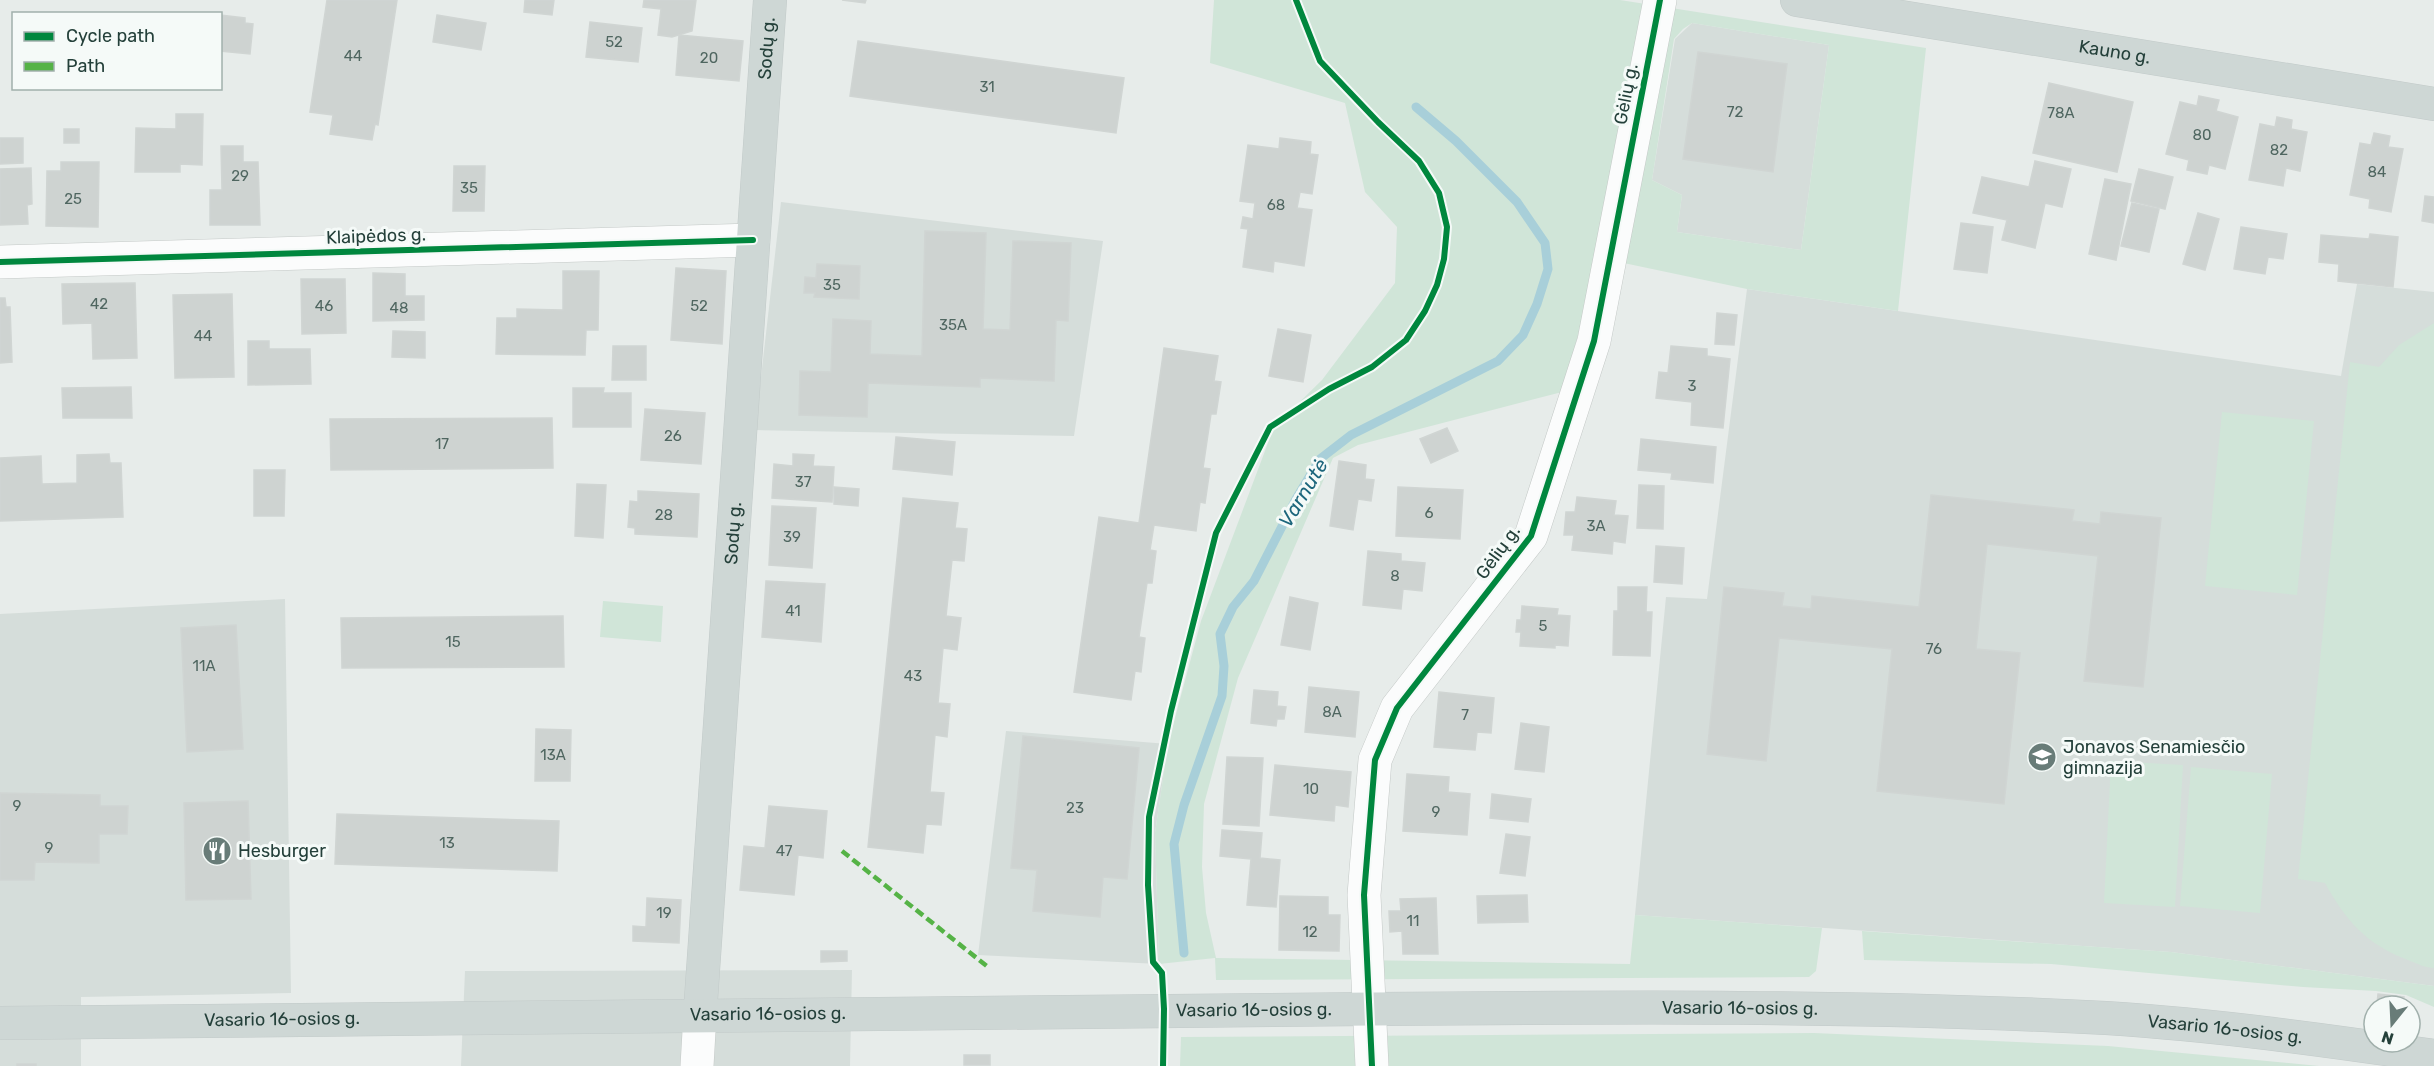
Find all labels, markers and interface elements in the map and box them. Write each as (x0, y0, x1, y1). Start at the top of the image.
legend (12, 12, 222, 90)
street label: Sodų g. (754, 16, 780, 80)
text: Cycle path (66, 25, 155, 47)
house number: 52 (605, 33, 623, 51)
street label: Kauno g. (2077, 35, 2152, 69)
house number: 44 (344, 47, 362, 65)
house number: 20 (700, 49, 718, 67)
text: Path (66, 55, 105, 77)
street label: Gėlių g. (1609, 62, 1643, 126)
house number: 31 (979, 78, 995, 96)
house number: 72 (1727, 103, 1743, 121)
house number: 78A (2047, 104, 2075, 122)
house number: 80 (2192, 126, 2212, 144)
house number: 82 (2270, 141, 2288, 159)
house number: 84 (2368, 163, 2386, 181)
house number: 29 (231, 167, 249, 185)
house number: 35 (460, 179, 478, 197)
house number: 25 (64, 190, 82, 208)
house number: 68 (1267, 196, 1285, 214)
street label: Klaipėdos g. (326, 223, 426, 249)
house number: 35 (823, 276, 841, 294)
house number: 42 (90, 295, 108, 313)
house number: 46 (315, 297, 333, 315)
house number: 52 (690, 297, 708, 315)
house number: 48 (390, 299, 408, 317)
house number: 35A (939, 316, 967, 334)
house number: 44 (194, 327, 212, 345)
house number: 3 (1687, 377, 1697, 395)
house number: 26 (664, 427, 682, 445)
house number: 17 (435, 435, 449, 453)
water label: Varnutė (1273, 454, 1333, 532)
house number: 37 (795, 473, 812, 491)
street label: Sodų g. (720, 501, 746, 565)
house number: 6 (1424, 504, 1434, 522)
house number: 28 (655, 506, 673, 524)
house number: 3A (1586, 517, 1606, 535)
street label: Gėlių g. (1471, 521, 1525, 583)
house number: 39 (783, 528, 801, 546)
house number: 8 (1390, 567, 1400, 585)
house number: 41 (785, 602, 801, 620)
house number: 5 (1539, 617, 1548, 635)
house number: 15 (445, 633, 461, 651)
house number: 76 (1926, 640, 1942, 658)
house number: 11A (193, 657, 215, 675)
house number: 43 (904, 667, 922, 685)
house number: 8A (1322, 703, 1342, 721)
house number: 7 (1461, 706, 1469, 724)
place label: Jonavos Senamiesčio gimnazija (2063, 736, 2245, 779)
school or university icon: Jonavos Senamiesčio gimnazija (2026, 741, 2058, 773)
house number: 13A (540, 746, 566, 764)
house number: 10 (1303, 780, 1319, 798)
house number: 9 (13, 797, 22, 815)
house number: 23 (1066, 799, 1084, 817)
house number: 9 (1432, 803, 1441, 821)
house number: 13 (439, 834, 455, 852)
restaurant icon: Hesburger (201, 835, 233, 867)
house number: 9 (45, 839, 54, 857)
place label: Hesburger (238, 840, 326, 862)
house number: 47 (776, 842, 793, 860)
house number: 19 (656, 904, 672, 922)
house number: 11 (1407, 912, 1419, 930)
house number: 12 (1302, 923, 1318, 941)
north arrow (2362, 994, 2422, 1054)
street label: Vasario 16-osios g. (1662, 997, 1818, 1020)
street label: Vasario 16-osios g. (1176, 998, 1332, 1021)
street label: Vasario 16-osios g. (690, 1002, 846, 1025)
street label: Vasario 16-osios g. (204, 1007, 360, 1031)
street label: Vasario 16-osios g. (2147, 1010, 2304, 1049)
text: N (2379, 1027, 2396, 1049)

